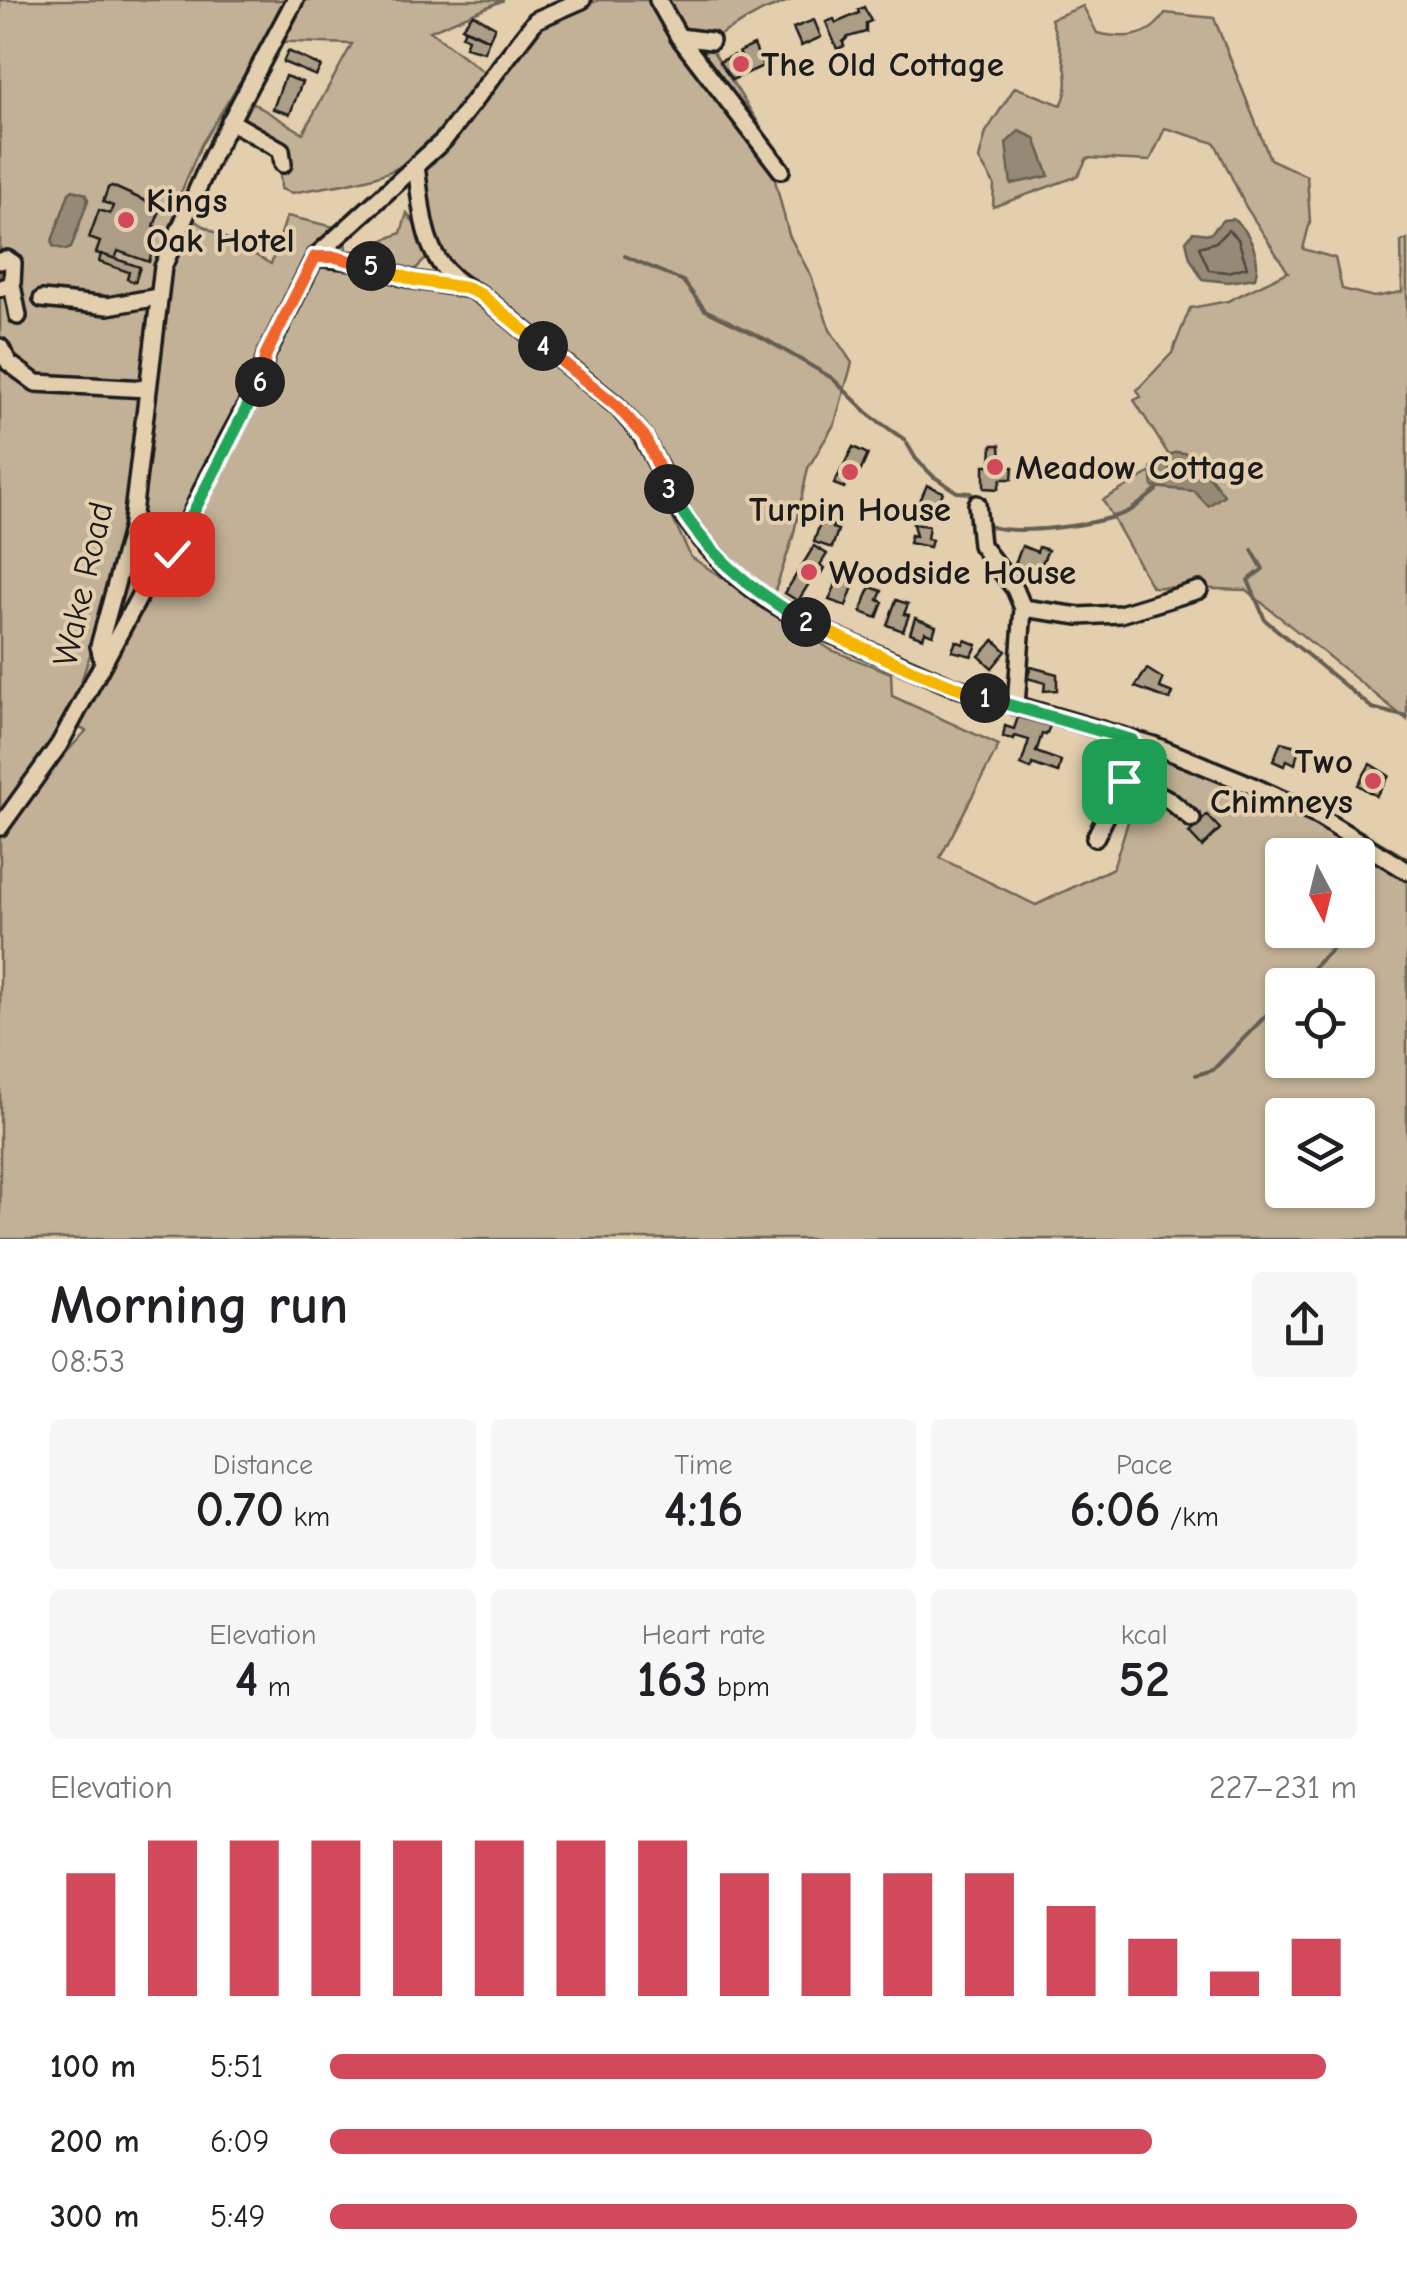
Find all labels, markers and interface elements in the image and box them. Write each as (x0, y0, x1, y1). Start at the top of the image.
place label: The Old Cottage (761, 44, 1004, 85)
marker: The Old Cottage (730, 53, 752, 75)
place label: Kings Oak Hotel (146, 180, 295, 261)
marker: Kings Oak Hotel (115, 209, 137, 231)
pin: 5 (346, 241, 396, 291)
text: 5 (364, 250, 378, 282)
pin: 4 (518, 321, 568, 371)
text: 4 (536, 330, 550, 362)
pin: 6 (235, 357, 285, 407)
text: 6 (253, 366, 267, 398)
place label: Meadow Cottage (1015, 447, 1264, 488)
marker: Meadow Cottage (984, 456, 1006, 478)
marker: Turpin House (839, 461, 861, 483)
pin: 3 (644, 464, 694, 514)
text: 3 (662, 473, 676, 505)
place label: Turpin House (749, 489, 951, 530)
street label: Wake Road (44, 498, 122, 670)
pin (130, 512, 215, 597)
icon: check (145, 527, 200, 582)
place label: Woodside House (829, 552, 1076, 593)
marker: Woodside House (798, 561, 820, 583)
pin: 2 (781, 597, 831, 647)
text: 2 (799, 606, 813, 638)
pin: 1 (960, 673, 1010, 723)
text: 1 (979, 682, 991, 714)
pin (1082, 739, 1167, 824)
place label: Two Chimneys (1210, 741, 1353, 822)
icon: arrive (1097, 754, 1152, 809)
marker: Two Chimneys (1362, 770, 1384, 792)
north arrow (1265, 838, 1375, 948)
map controls (1265, 838, 1375, 1208)
button: locate (1265, 968, 1375, 1078)
button: layers (1265, 1098, 1375, 1208)
button: share (1252, 1272, 1357, 1377)
text: Morning run (50, 1273, 348, 1337)
text: 08:53 (50, 1343, 125, 1380)
text: Distance (213, 1449, 313, 1481)
text: Time (674, 1449, 733, 1481)
text: Pace (1116, 1449, 1172, 1481)
text: 0.70 (195, 1481, 284, 1539)
text: 4:16 (664, 1481, 743, 1539)
text: 6:06 (1069, 1481, 1161, 1539)
text: km (284, 1501, 330, 1533)
text: /km (1161, 1501, 1219, 1533)
text: Elevation (209, 1619, 316, 1651)
text: Heart rate (642, 1619, 765, 1651)
text: kcal (1121, 1619, 1168, 1651)
text: 4 (235, 1651, 258, 1709)
text: 163 (637, 1651, 708, 1709)
text: 52 (1118, 1651, 1170, 1709)
text: m (258, 1671, 291, 1703)
text: bpm (708, 1671, 770, 1703)
text: Elevation (50, 1769, 173, 1806)
text: 227–231 m (1209, 1769, 1357, 1806)
text: 100 m (50, 2048, 136, 2085)
text: 5:51 (210, 2048, 263, 2085)
text: 200 m (50, 2123, 139, 2160)
text: 6:09 (210, 2123, 270, 2160)
text: 300 m (50, 2198, 139, 2235)
text: 5:49 (210, 2198, 266, 2235)

